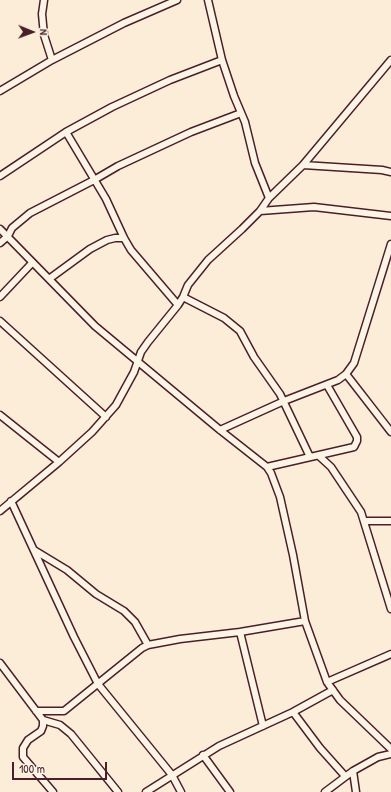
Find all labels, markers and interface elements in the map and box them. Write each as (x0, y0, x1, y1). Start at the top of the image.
north arrow (12, 12, 52, 52)
text: N (37, 29, 51, 35)
scale bar (14, 754, 109, 780)
text: 100 m (19, 760, 45, 777)

